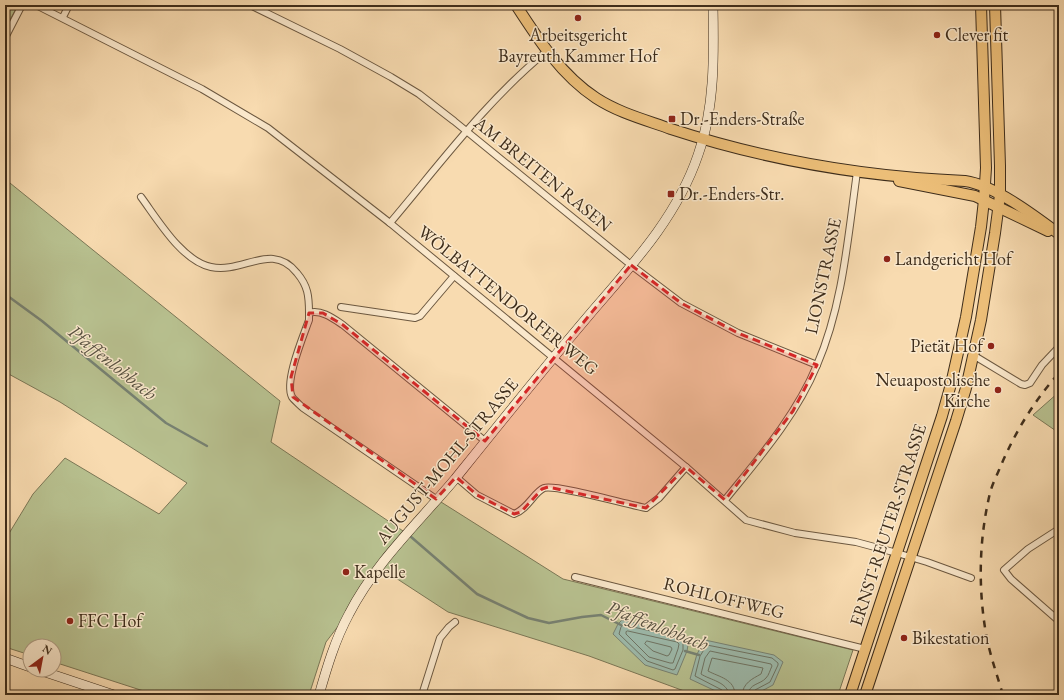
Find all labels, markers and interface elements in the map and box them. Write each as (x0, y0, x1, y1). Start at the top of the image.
marker: Arbeitsgericht Bayreuth Kammer Hof (573, 13, 583, 23)
place label: Arbeitsgericht Bayreuth Kammer Hof (498, 23, 660, 67)
place label: Clever fit (945, 23, 1009, 46)
marker: Clever fit (932, 30, 942, 40)
place label: Dr.-Enders-Straße (680, 107, 805, 130)
street label: AM BREITEN RASEN (469, 110, 617, 237)
marker: Dr.-Enders-Straße (667, 114, 677, 124)
place label: Dr.-Enders-Str. (679, 182, 784, 205)
marker: Dr.-Enders-Str. (666, 189, 676, 199)
street label: LIONSTRASSE (799, 216, 846, 336)
street label: WÖLBATTENDORFER WEG (413, 220, 603, 380)
place label: Landgericht Hof (895, 247, 1014, 270)
marker: Landgericht Hof (882, 254, 892, 264)
water label: Pfaffenlohbach (63, 319, 162, 406)
place label: Pietät Hof (910, 334, 985, 357)
marker: Pietät Hof (986, 341, 996, 351)
place label: Neuapostolische Kirche (876, 368, 990, 412)
street label: AUGUST-MOHL-STRASSE (370, 373, 523, 549)
marker: Neuapostolische Kirche (993, 385, 1003, 395)
street label: ERNST-REUTER-STRASSE (844, 421, 931, 629)
place label: Kapelle (354, 560, 405, 583)
marker: Kapelle (341, 567, 351, 577)
street label: ROHLOFFWEG (661, 571, 787, 624)
water label: Pfaffenlohbach (603, 595, 712, 656)
place label: FFC Hof (78, 609, 144, 632)
marker: FFC Hof (65, 616, 75, 626)
place label: Bikestation (912, 626, 990, 649)
marker: Bikestation (899, 633, 909, 643)
north arrow (22, 638, 62, 678)
text: N (40, 641, 55, 658)

